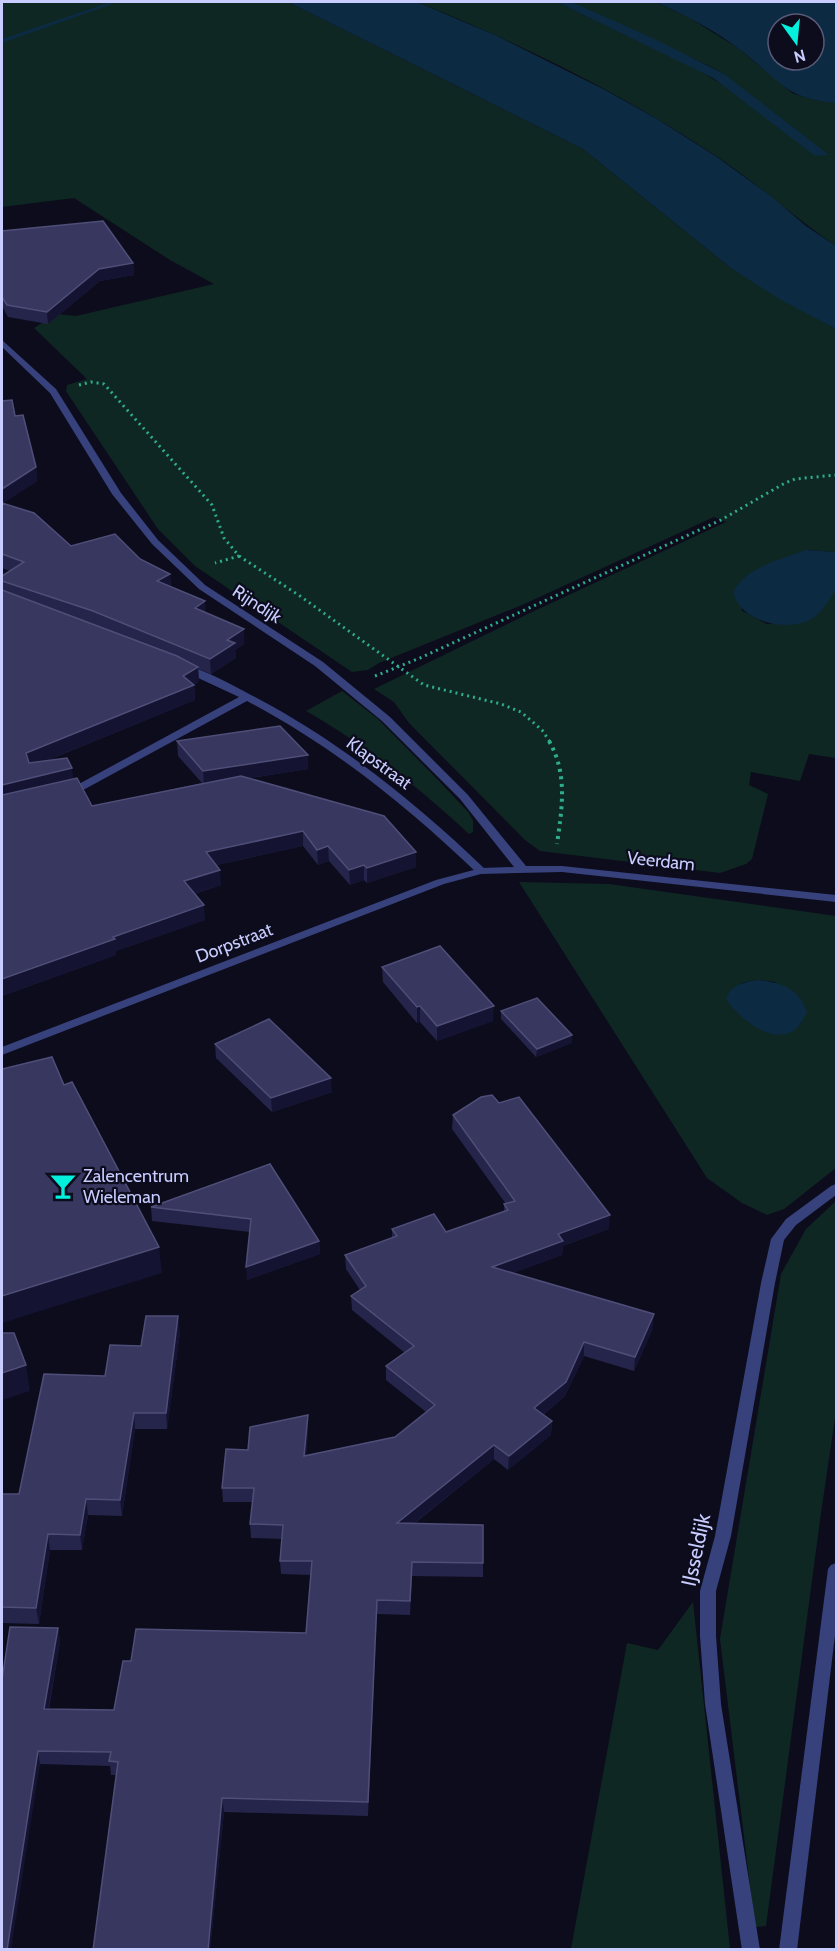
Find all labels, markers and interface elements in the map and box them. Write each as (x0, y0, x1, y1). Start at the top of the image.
north arrow (766, 12, 826, 72)
text: N (792, 45, 808, 67)
street label: Rijndijk (228, 580, 286, 628)
street label: Klapstraat (342, 732, 416, 794)
street label: Veerdam (626, 846, 696, 876)
street label: Dorpstraat (192, 918, 276, 968)
place label: Zalencentrum Wieleman (83, 1165, 189, 1208)
bar icon: Zalencentrum Wieleman (48, 1171, 78, 1201)
street label: IJsseldijk (676, 1511, 716, 1589)

